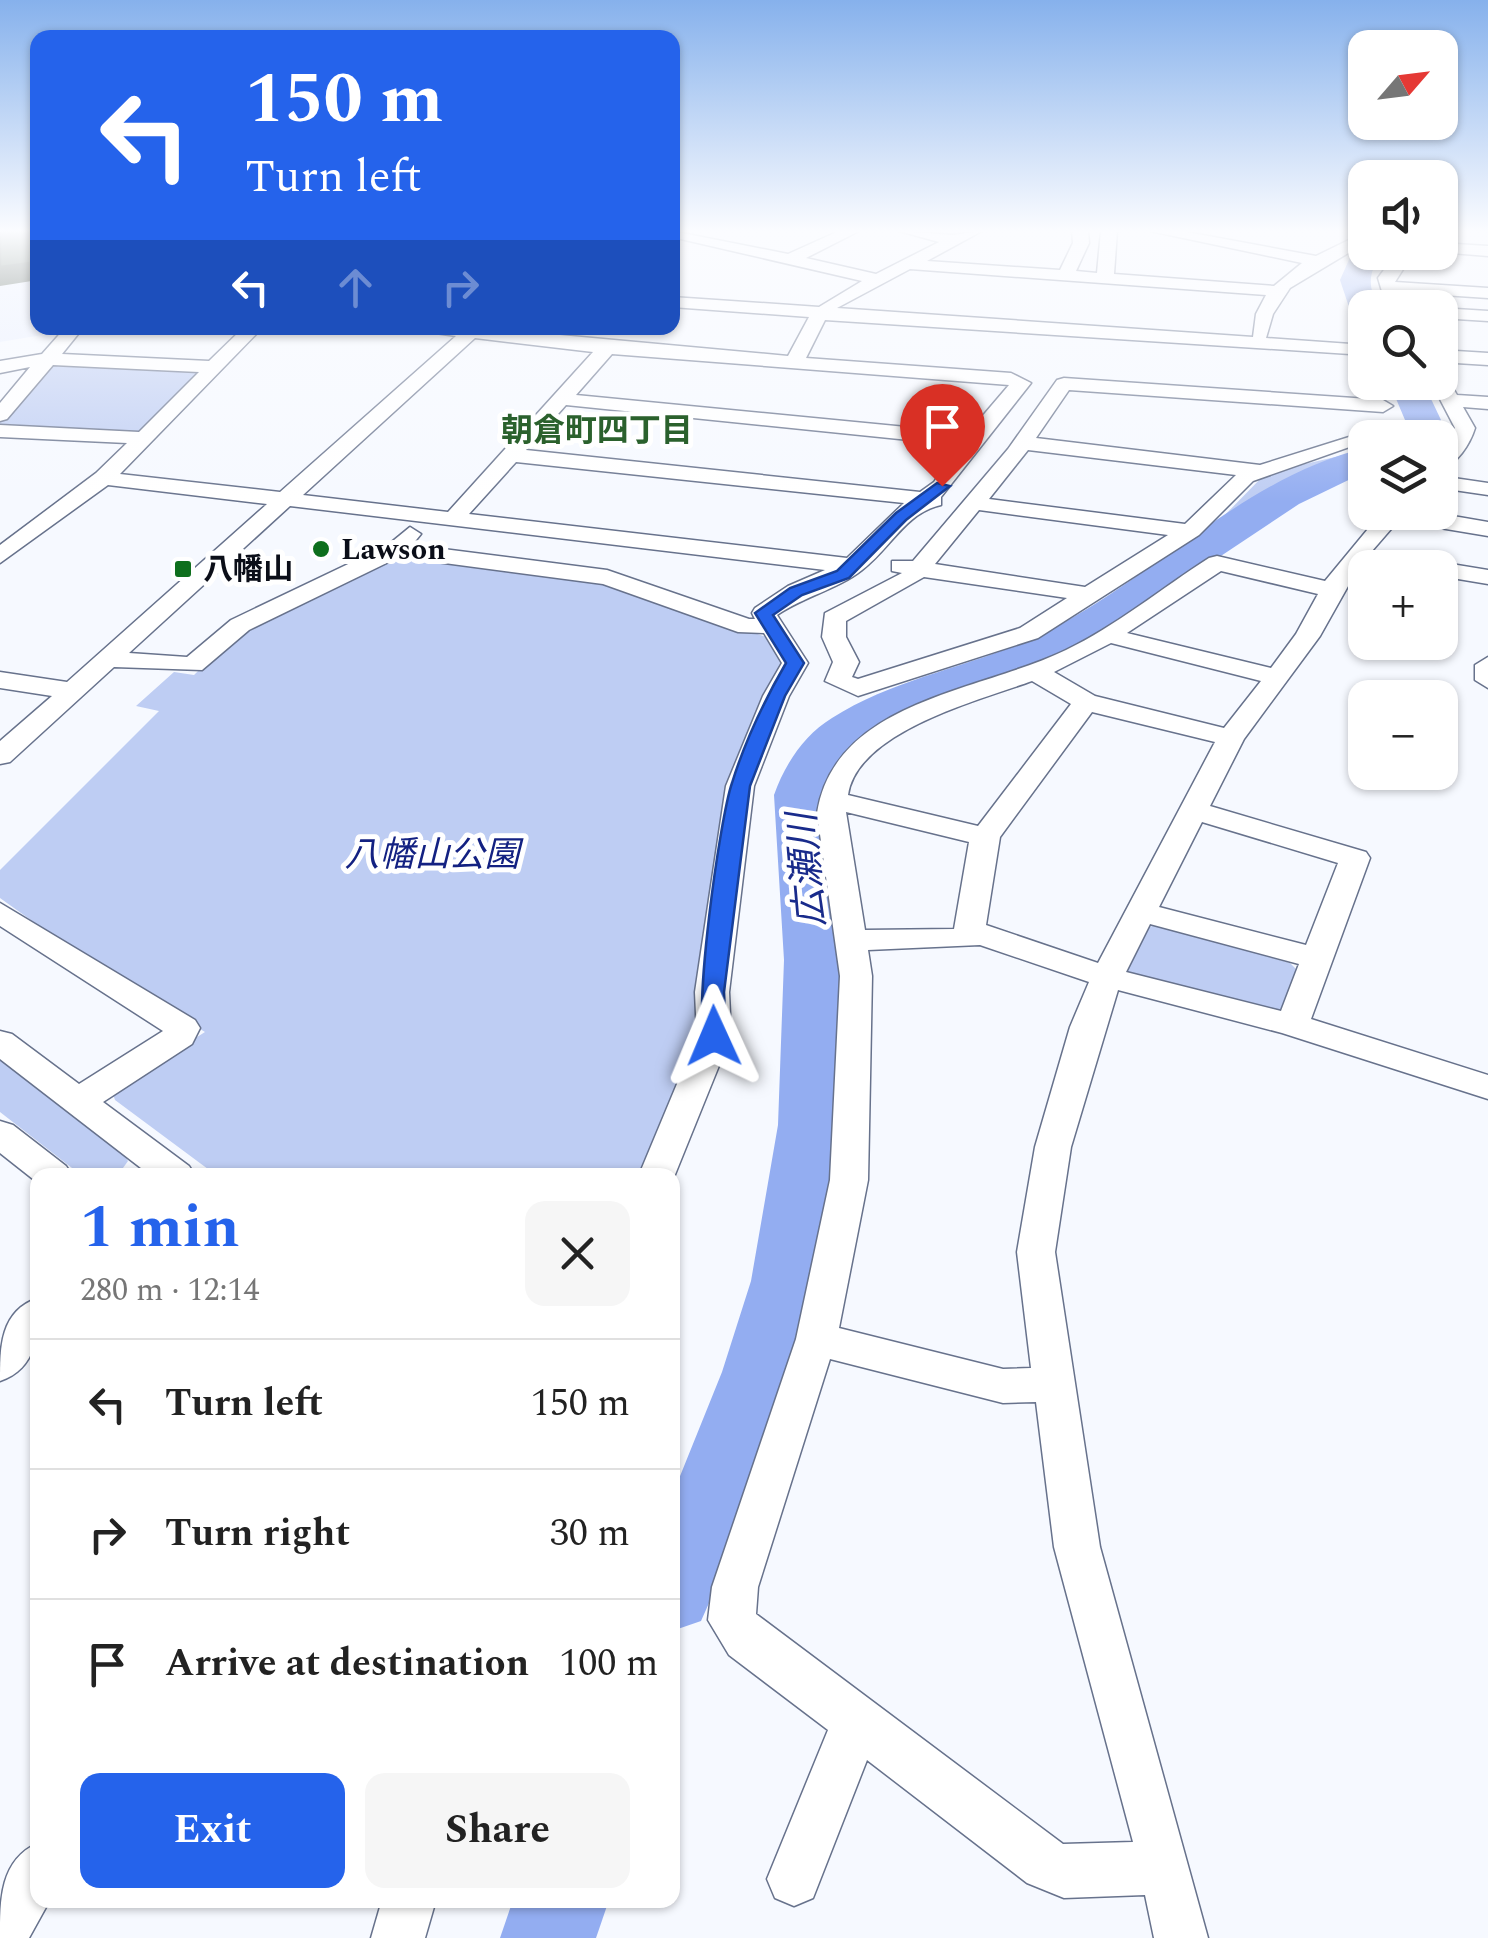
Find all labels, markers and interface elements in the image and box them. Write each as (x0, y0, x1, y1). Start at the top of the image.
north arrow (1348, 30, 1458, 140)
map controls (1348, 30, 1458, 790)
text: 150 m (245, 47, 443, 153)
icon: left (80, 70, 210, 200)
text: Turn left (245, 143, 422, 212)
button: sound (1348, 160, 1458, 270)
icon: left (223, 260, 278, 315)
icon: ahead (328, 260, 383, 315)
icon: right (433, 260, 488, 315)
button: search (1348, 290, 1458, 400)
pin (900, 384, 985, 487)
icon: arrive (915, 399, 970, 454)
district label: 朝倉町四丁目 (501, 407, 693, 456)
button: layers (1348, 420, 1458, 530)
place label: Lawson (341, 527, 446, 573)
marker: Lawson (310, 538, 332, 560)
place label: 八幡山 (203, 547, 293, 593)
button: + (1348, 550, 1458, 660)
marker: 八幡山 (172, 558, 194, 580)
button: − (1348, 680, 1458, 790)
water label: 広瀬川 (774, 807, 842, 929)
park label: 八幡山公園 (344, 829, 524, 882)
position arrow (662, 984, 766, 1088)
text: 1 min (80, 1182, 240, 1274)
button: close (525, 1201, 630, 1306)
text: 280 m · 12:14 (80, 1266, 260, 1315)
text: Turn left (165, 1375, 323, 1433)
text: 150 m (531, 1375, 630, 1433)
icon: left (80, 1377, 135, 1432)
text: Turn right (165, 1505, 350, 1563)
text: 30 m (550, 1505, 630, 1563)
icon: right (80, 1507, 135, 1562)
text: Arrive at destination (165, 1635, 529, 1693)
text: 100 m (559, 1635, 658, 1693)
icon: arrive (80, 1637, 135, 1692)
button: Exit (80, 1773, 345, 1888)
button: Share (365, 1773, 630, 1888)

